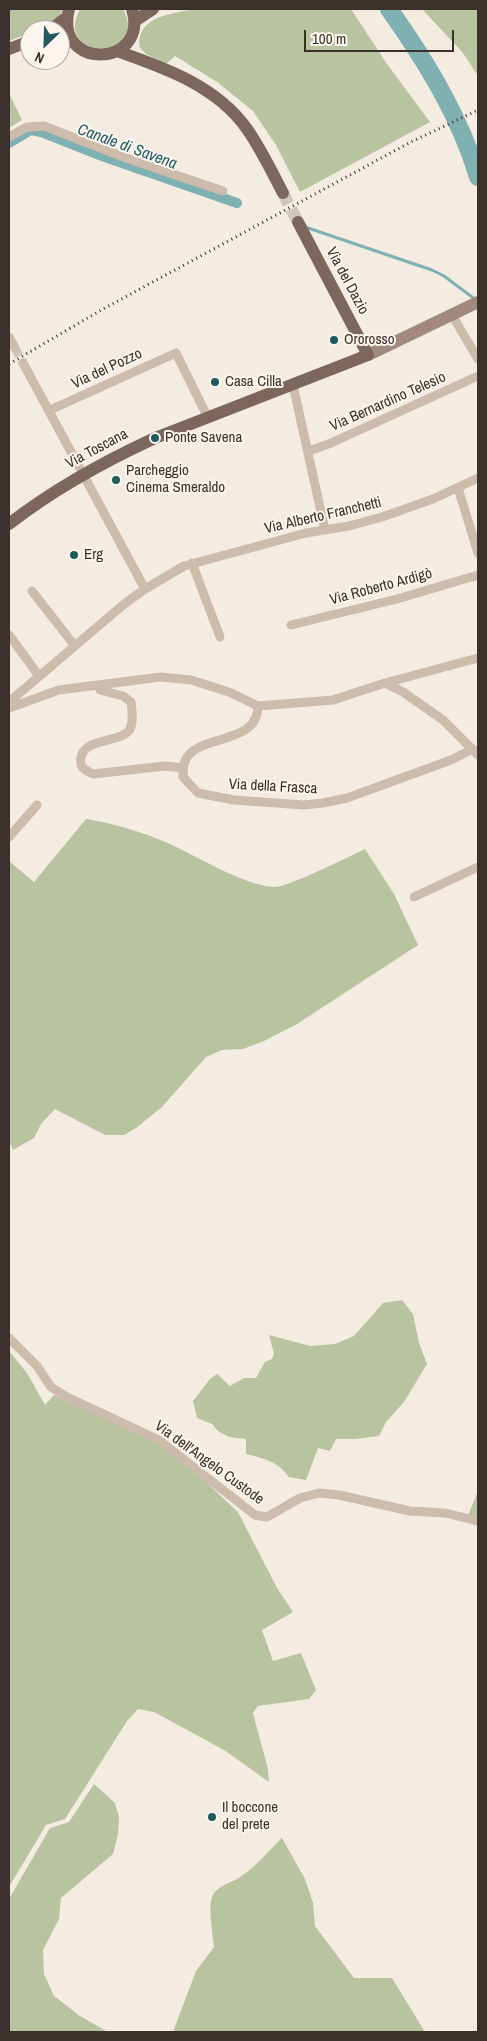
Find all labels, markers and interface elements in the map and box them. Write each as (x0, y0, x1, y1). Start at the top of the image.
north arrow (20, 20, 70, 70)
scale bar (307, 20, 457, 52)
text: 100 m (312, 28, 346, 49)
text: N (32, 48, 47, 68)
water label: Canale di Savena (75, 120, 179, 174)
street label: Via del Dazio (322, 244, 372, 318)
place label: Ororosso (344, 331, 395, 349)
marker: Ororosso (328, 334, 340, 346)
street label: Via del Pozzo (69, 345, 145, 393)
street label: Via Bernardino Telesio (327, 368, 449, 436)
place label: Casa Cilla (225, 373, 282, 391)
marker: Casa Cilla (209, 376, 221, 388)
street label: Via Toscana (63, 425, 131, 473)
place label: Ponte Savena (165, 429, 242, 447)
marker: Ponte Savena (149, 432, 161, 444)
place label: Parcheggio Cinema Smeraldo (126, 462, 225, 497)
marker: Parcheggio Cinema Smeraldo (110, 474, 122, 486)
street label: Via Alberto Franchetti (263, 494, 383, 538)
place label: Erg (84, 546, 103, 564)
marker: Erg (68, 549, 80, 561)
street label: Via Roberto Ardigò (328, 565, 434, 609)
street label: Via della Frasca (228, 776, 318, 798)
street label: Via dell'Angelo Custode (151, 1417, 267, 1509)
place label: Il boccone del prete (222, 1799, 278, 1834)
marker: Il boccone del prete (206, 1811, 218, 1823)

